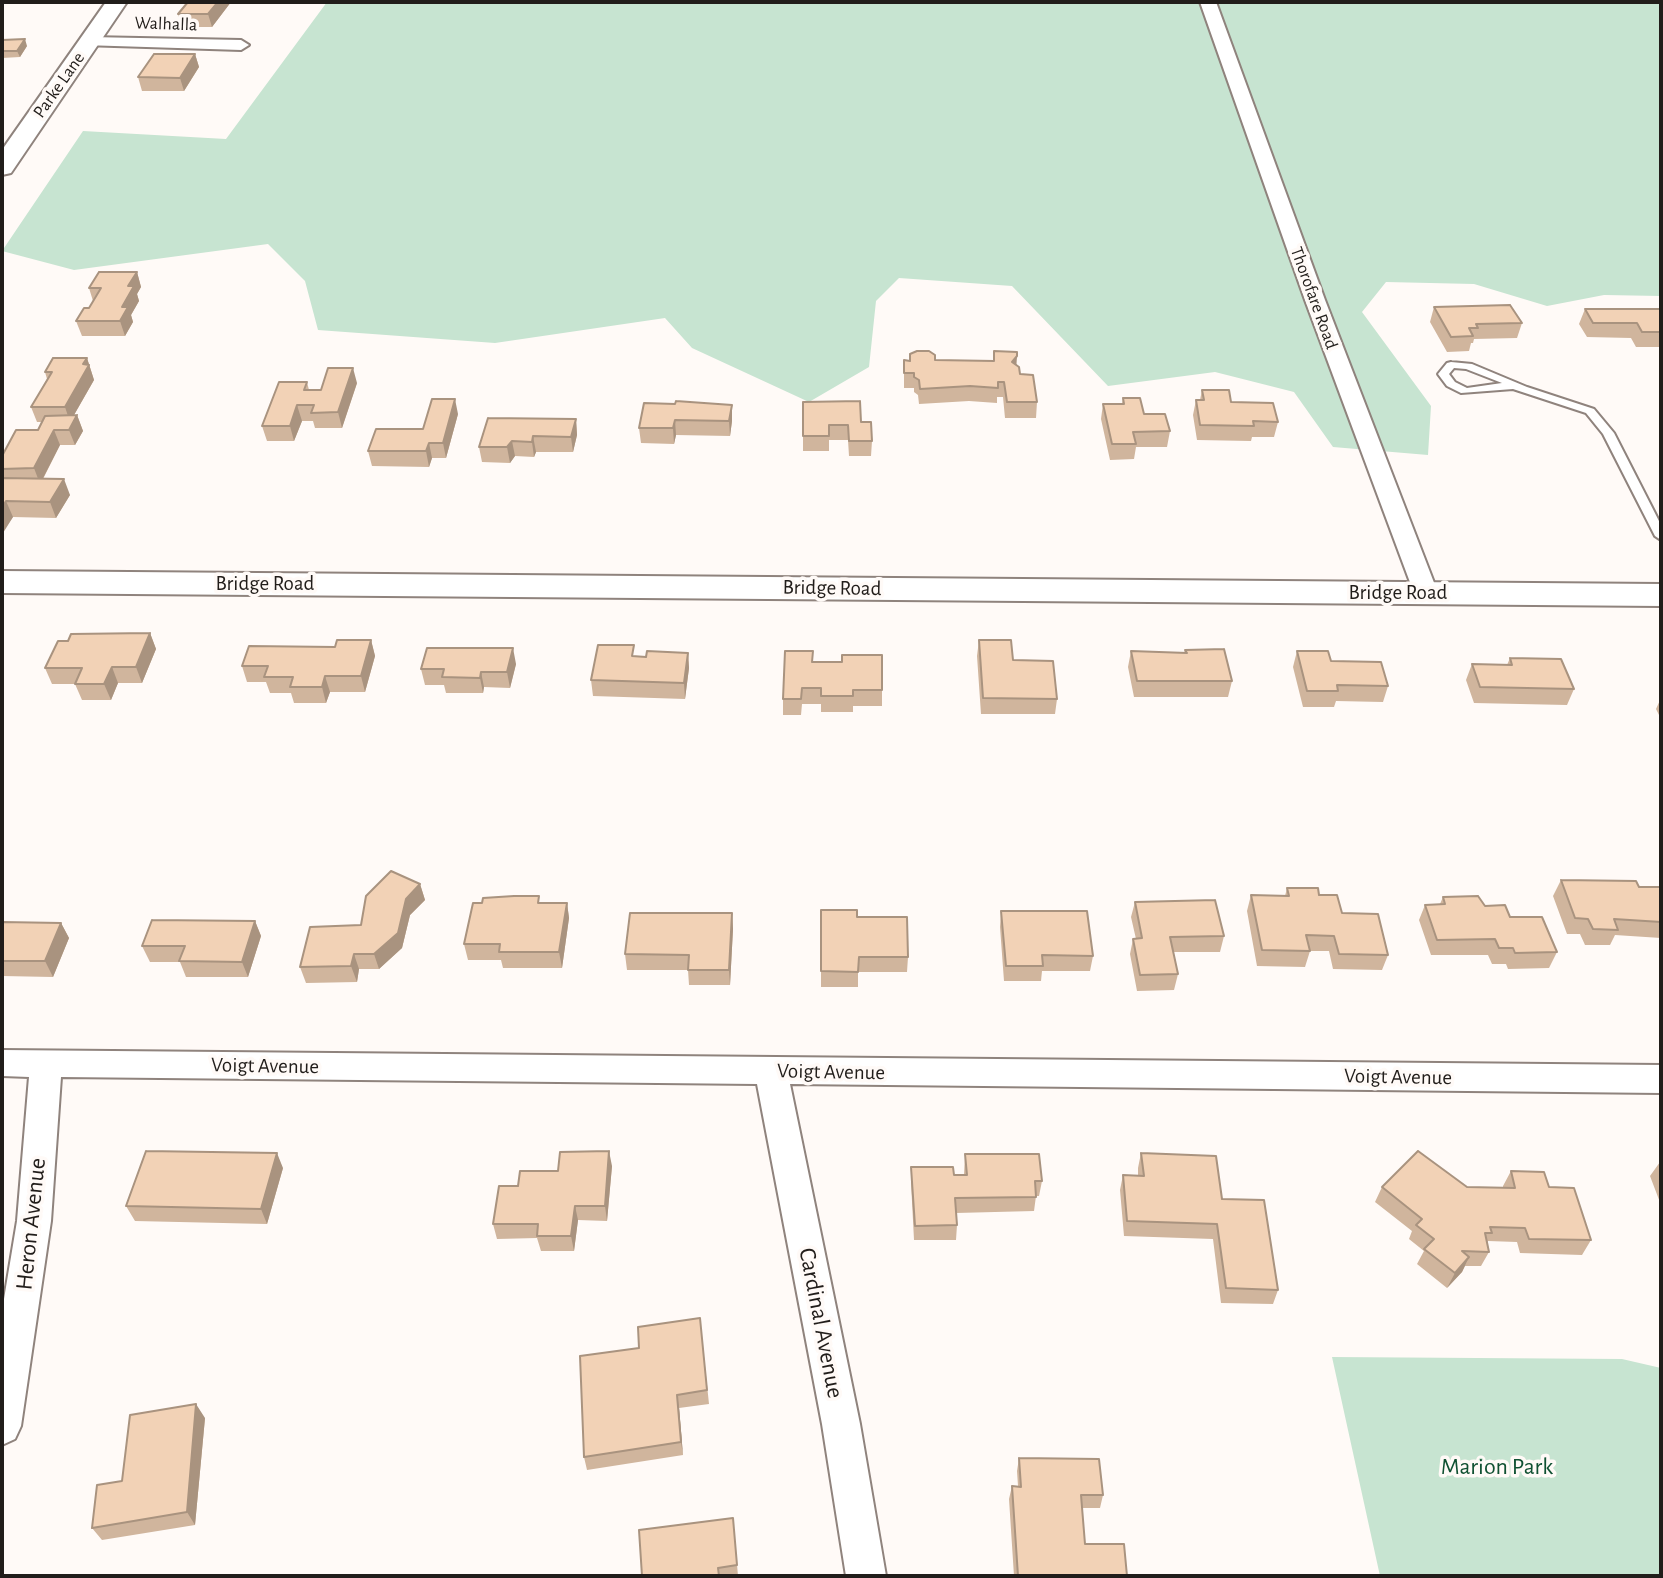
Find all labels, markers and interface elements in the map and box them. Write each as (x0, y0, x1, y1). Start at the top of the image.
street label: Walhalla (134, 12, 198, 36)
street label: Parke Lane (29, 48, 89, 122)
street label: Thorofare Road (1286, 244, 1342, 352)
street label: Bridge Road (216, 571, 314, 597)
street label: Bridge Road (782, 575, 882, 601)
street label: Bridge Road (1349, 580, 1447, 606)
street label: Voigt Avenue (211, 1052, 319, 1080)
street label: Voigt Avenue (777, 1058, 885, 1086)
street label: Voigt Avenue (1344, 1063, 1452, 1091)
street label: Heron Avenue (10, 1157, 52, 1291)
street label: Cardinal Avenue (792, 1245, 850, 1401)
park label: Marion Park (1441, 1453, 1553, 1481)

